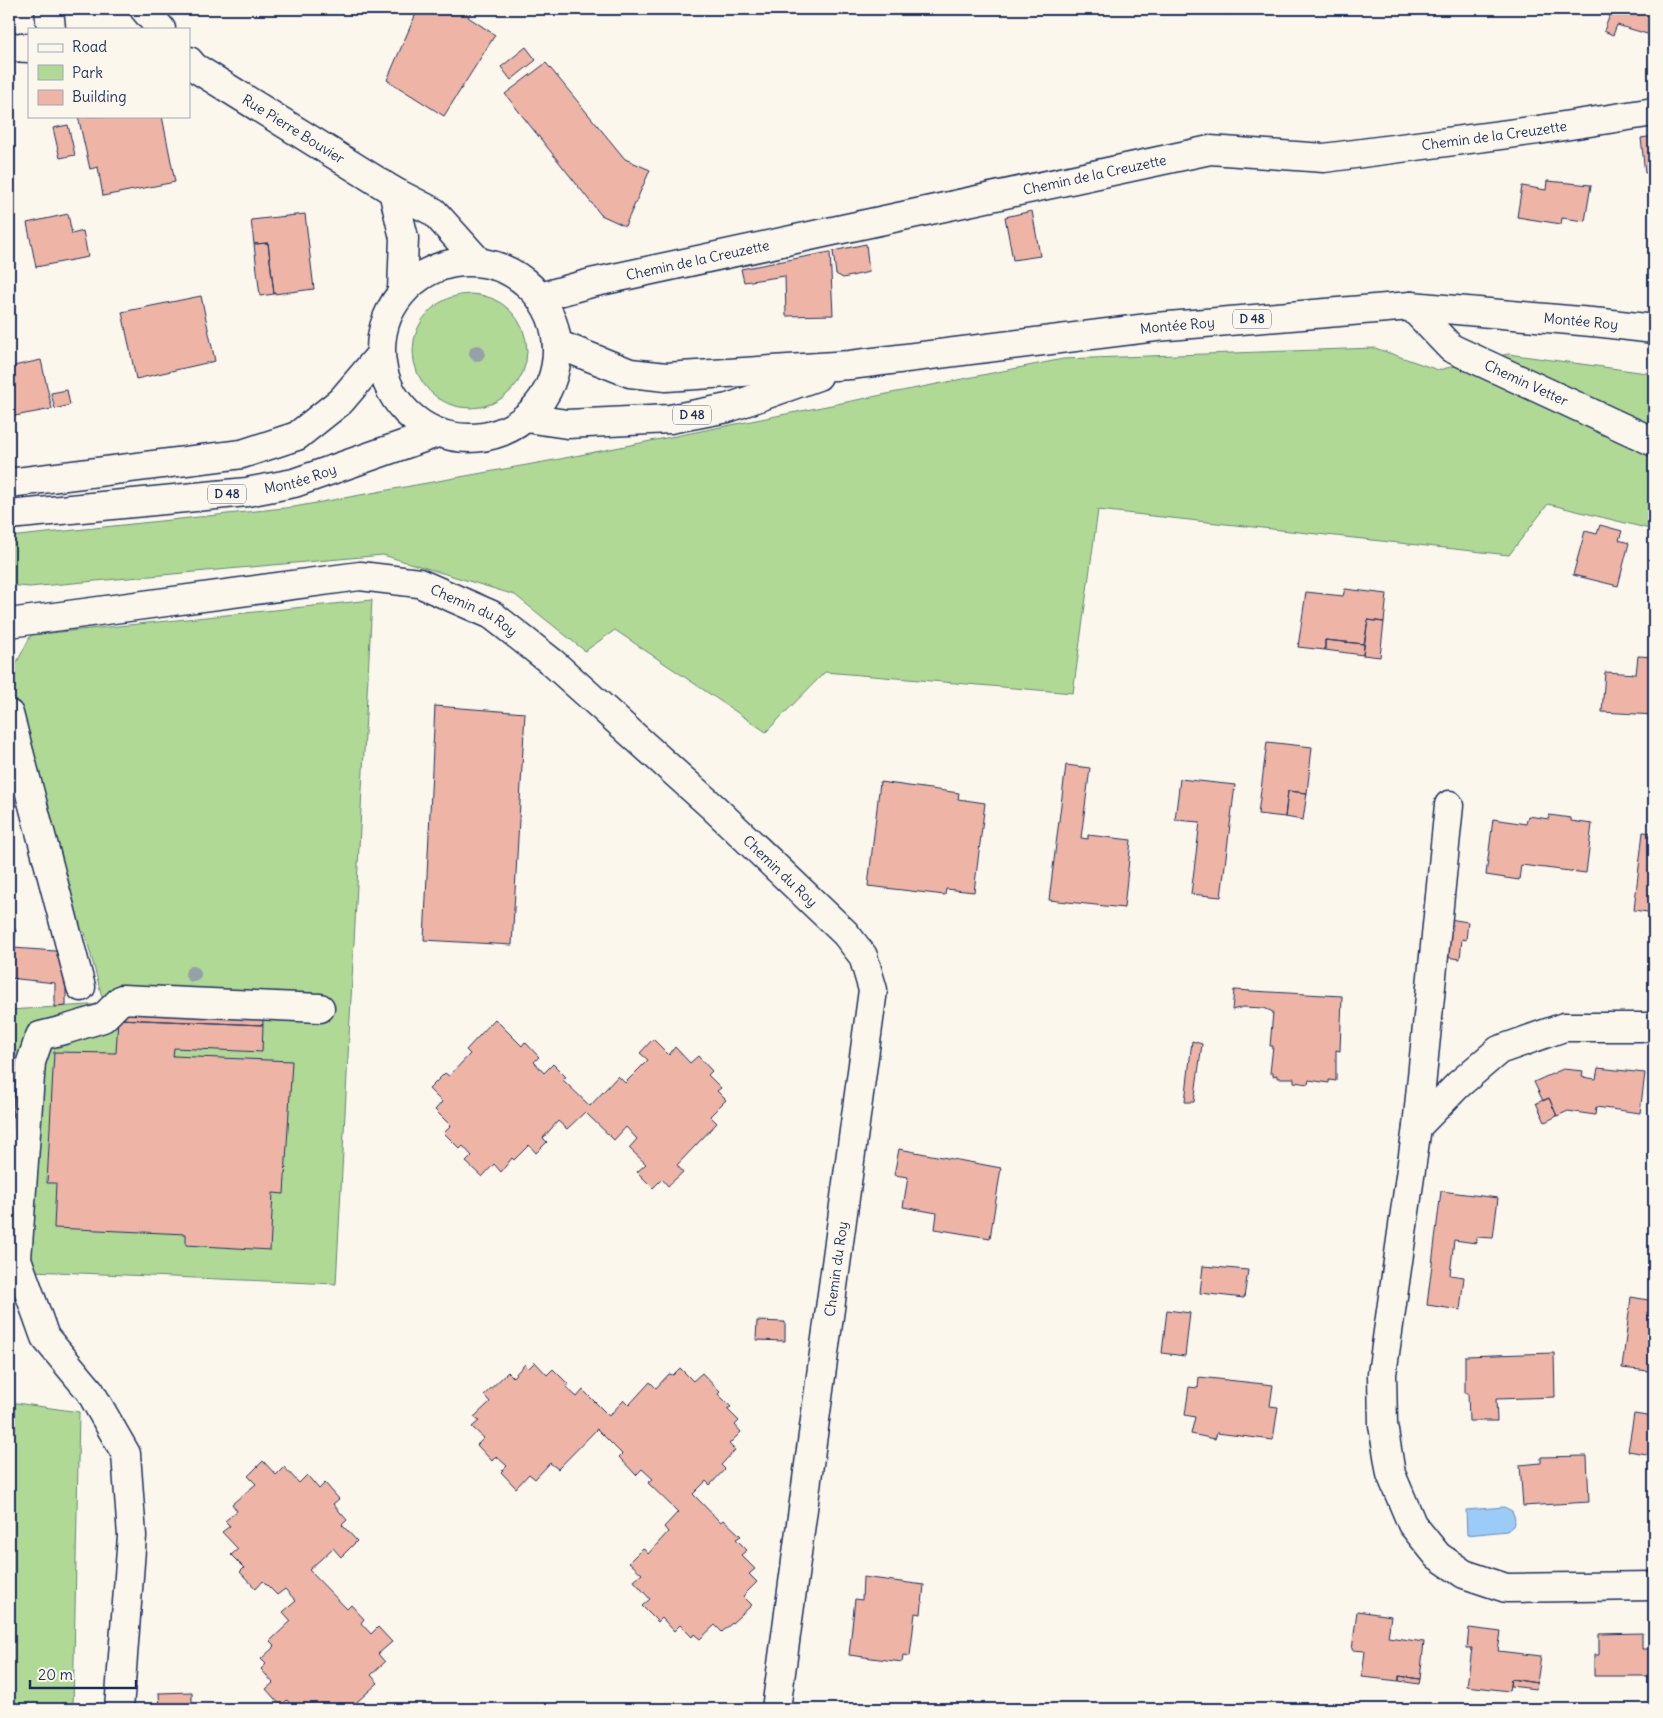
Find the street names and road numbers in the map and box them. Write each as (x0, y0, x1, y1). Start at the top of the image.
street label: Rue Pierre Bouvier (239, 90, 348, 168)
street label: Chemin de la Creuzette (1421, 117, 1568, 154)
street label: Chemin de la Creuzette (1021, 151, 1168, 199)
street label: Chemin de la Creuzette (624, 236, 771, 284)
street label: Montée Roy (1543, 309, 1619, 334)
road number: D 48 (1233, 310, 1271, 328)
street label: Montée Roy (1139, 313, 1215, 338)
street label: Chemin Vetter (1482, 356, 1571, 410)
road number: D 48 (673, 406, 711, 424)
street label: Montée Roy (263, 460, 339, 498)
road number: D 48 (208, 484, 246, 504)
street label: Chemin du Roy (428, 580, 521, 641)
street label: Chemin du Roy (739, 831, 821, 911)
street label: Chemin du Roy (820, 1220, 852, 1318)

